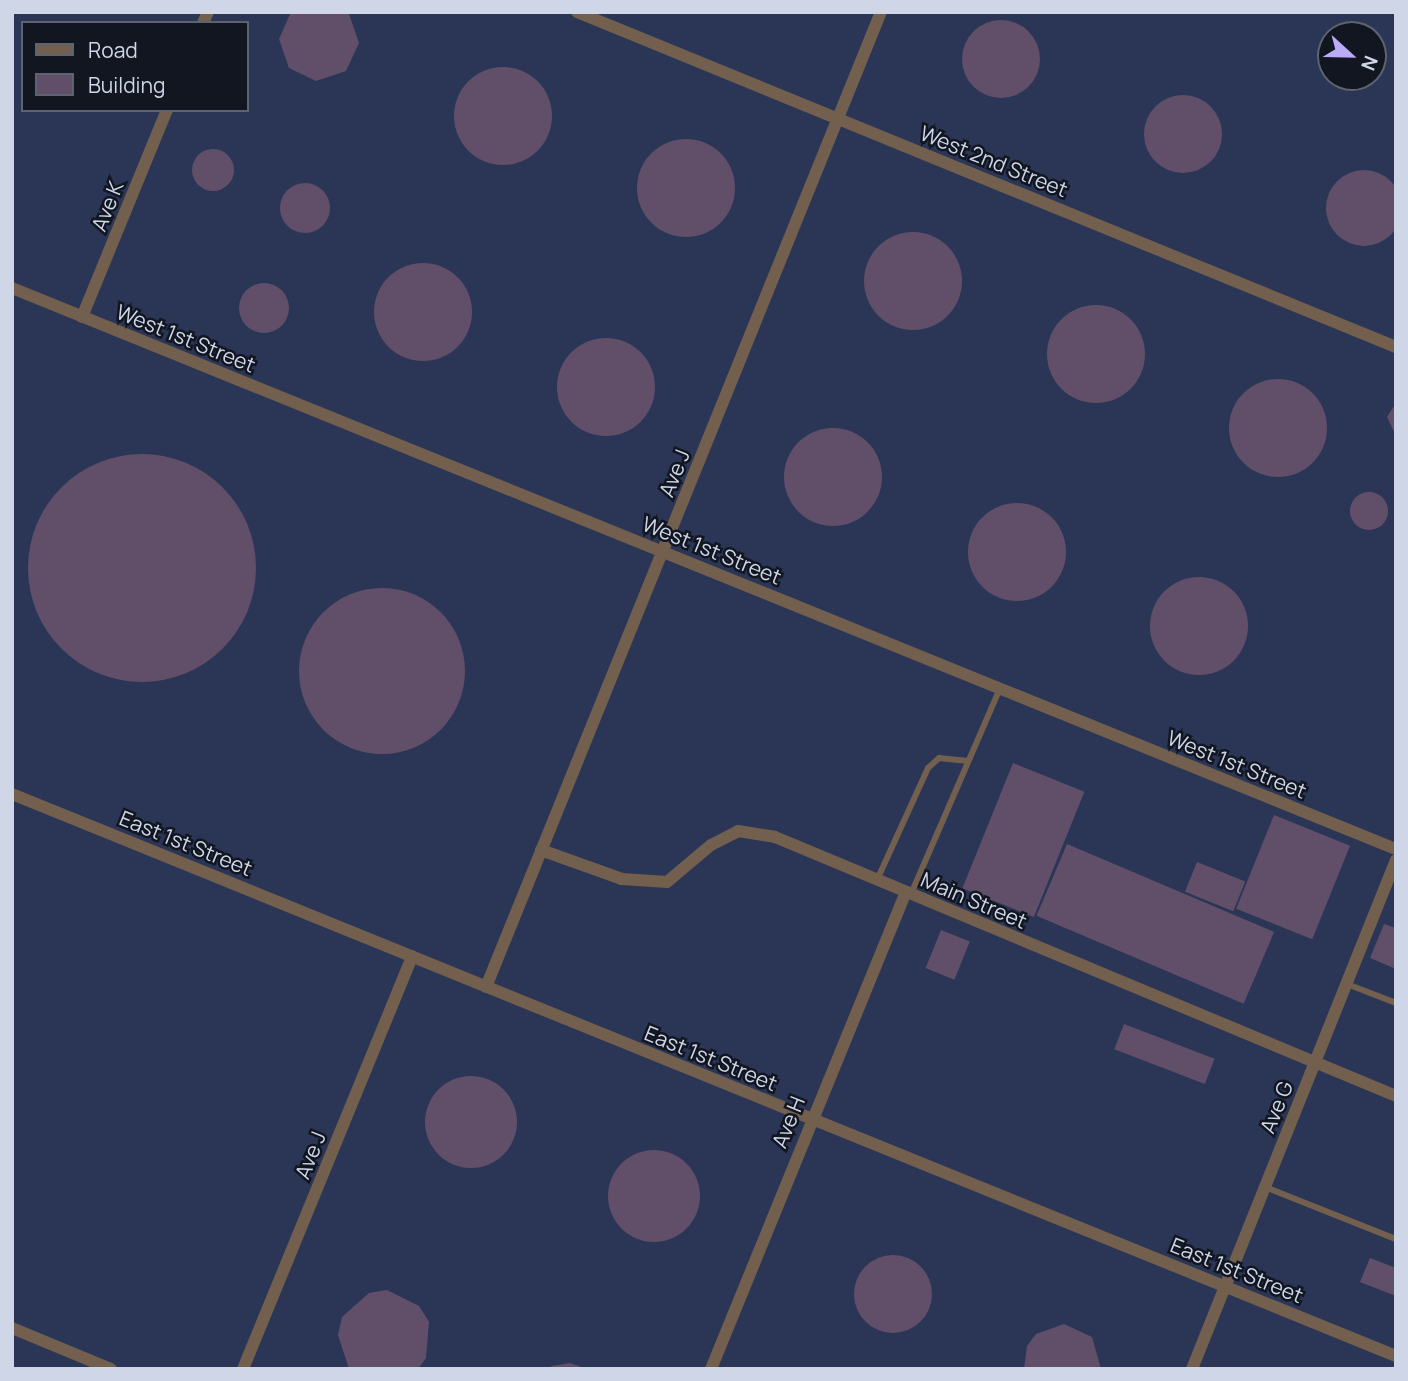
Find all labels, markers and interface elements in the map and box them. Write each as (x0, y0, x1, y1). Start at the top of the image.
legend (21, 21, 248, 112)
north arrow (1317, 21, 1387, 91)
text: Road (88, 36, 138, 64)
text: N (1355, 52, 1384, 74)
text: Building (88, 71, 165, 99)
street label: West 2nd Street (917, 120, 1071, 202)
street label: Ave K (86, 177, 128, 235)
street label: West 1st Street (113, 299, 259, 377)
street label: Ave J (653, 446, 695, 500)
street label: West 1st Street (639, 511, 785, 589)
street label: West 1st Street (1164, 725, 1310, 803)
street label: East 1st Street (116, 805, 256, 881)
street label: Main Street (917, 866, 1031, 934)
street label: East 1st Street (641, 1020, 781, 1096)
street label: Ave G (1254, 1077, 1298, 1137)
street label: Ave H (766, 1092, 810, 1152)
street label: Ave J (289, 1128, 331, 1182)
street label: East 1st Street (1167, 1232, 1307, 1308)

